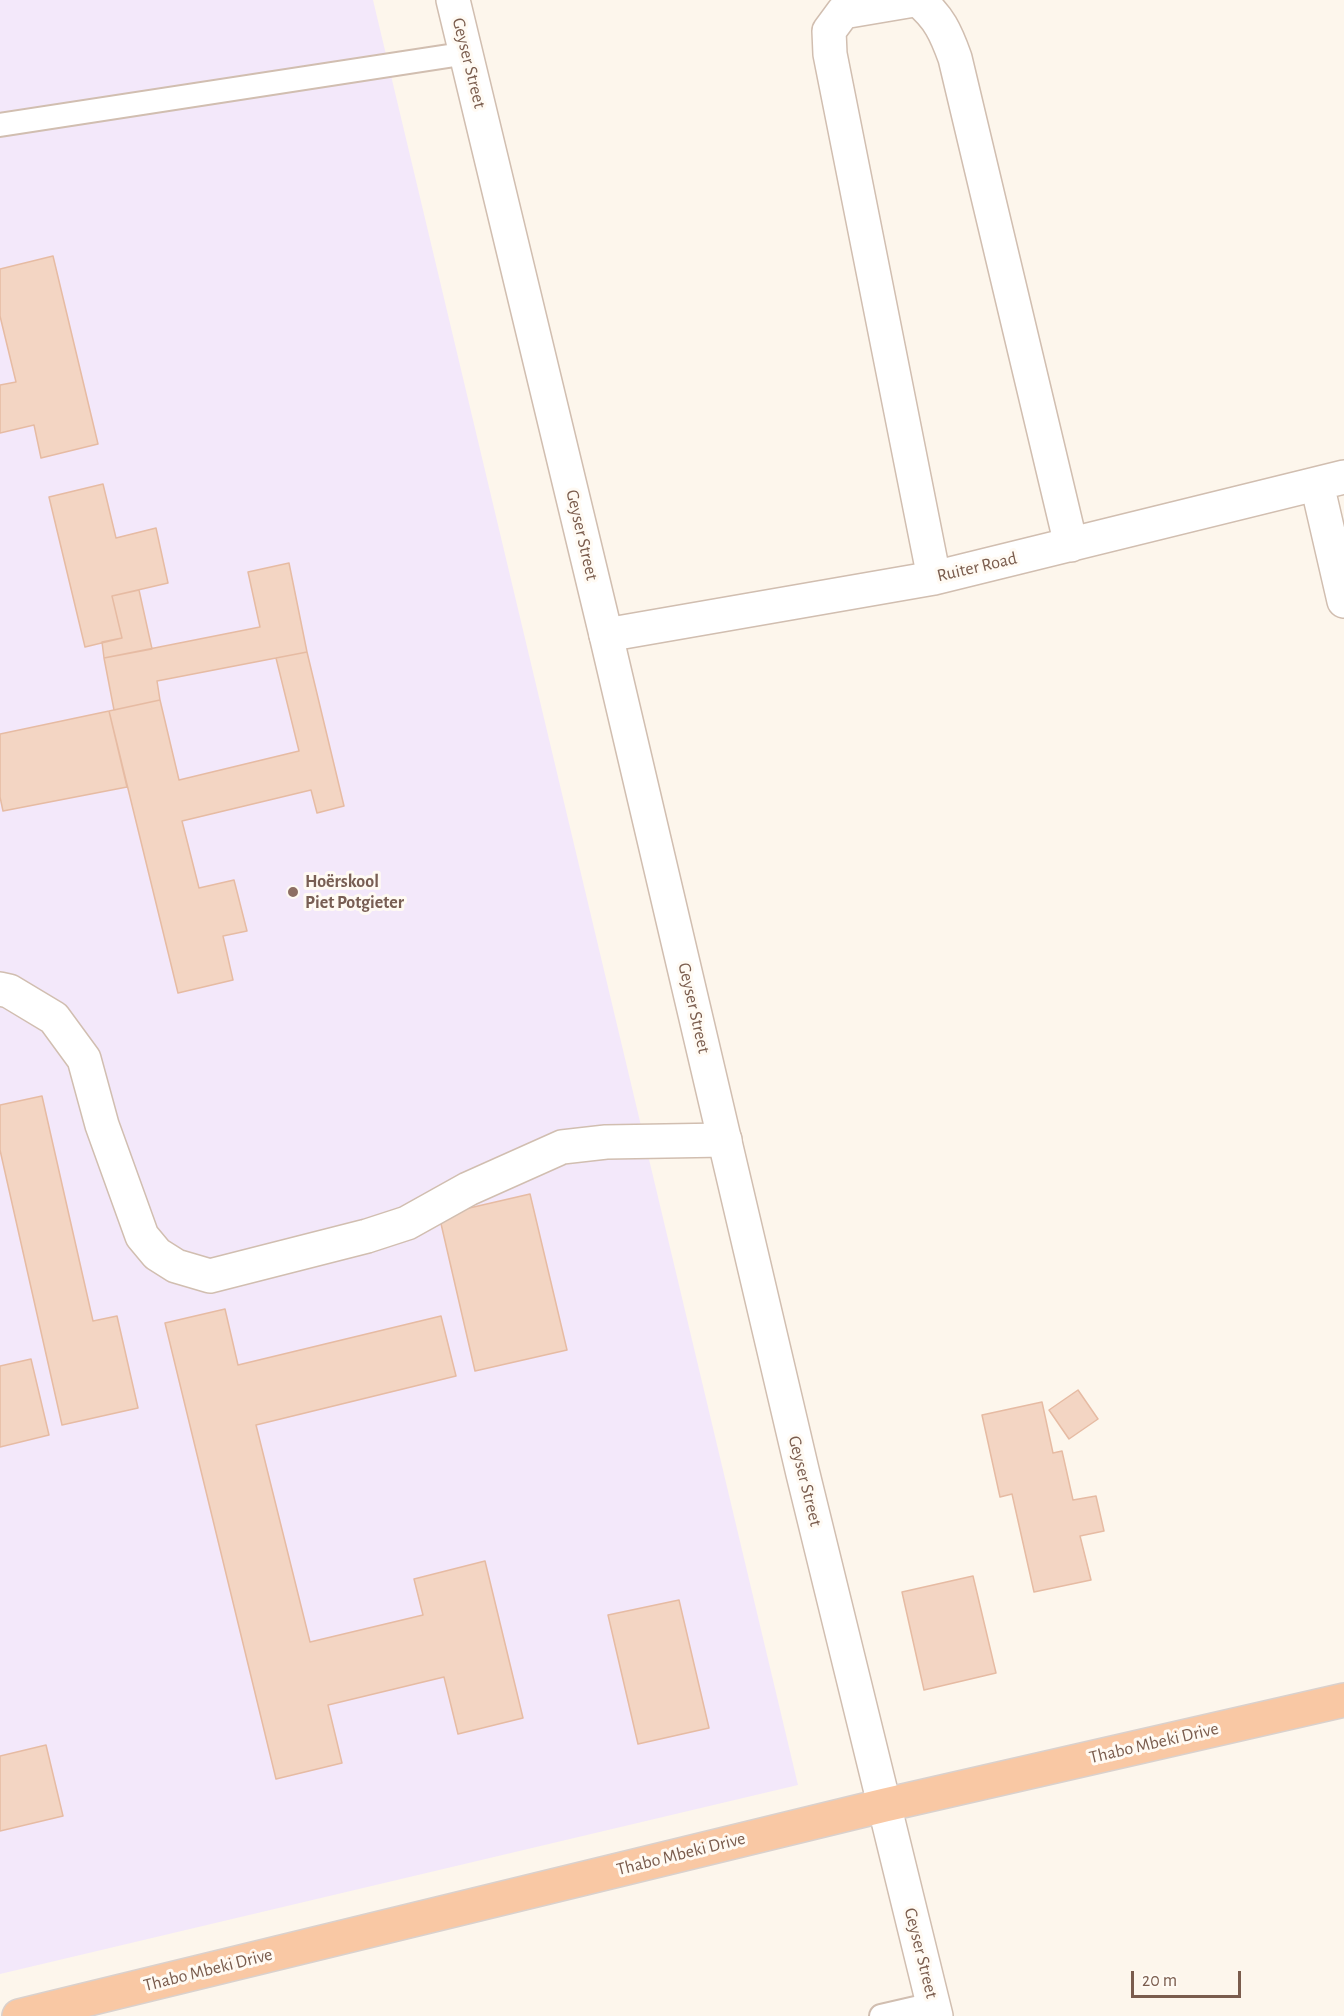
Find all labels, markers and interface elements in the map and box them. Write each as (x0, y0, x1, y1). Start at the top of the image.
street label: Geyser Street (447, 15, 491, 111)
street label: Geyser Street (561, 487, 603, 583)
street label: Ruiter Road (935, 547, 1019, 587)
place label: Hoërskool Piet Potgieter (305, 871, 404, 914)
marker: Hoërskool Piet Potgieter (286, 885, 300, 899)
street label: Geyser Street (673, 960, 715, 1056)
street label: Geyser Street (783, 1433, 827, 1529)
street label: Thabo Mbeki Drive (1087, 1718, 1221, 1768)
street label: Thabo Mbeki Drive (614, 1828, 748, 1880)
street label: Geyser Street (899, 1905, 943, 2001)
street label: Thabo Mbeki Drive (141, 1944, 275, 1996)
scale bar (1134, 1959, 1244, 1997)
text: 20 m (1142, 1972, 1177, 1990)

